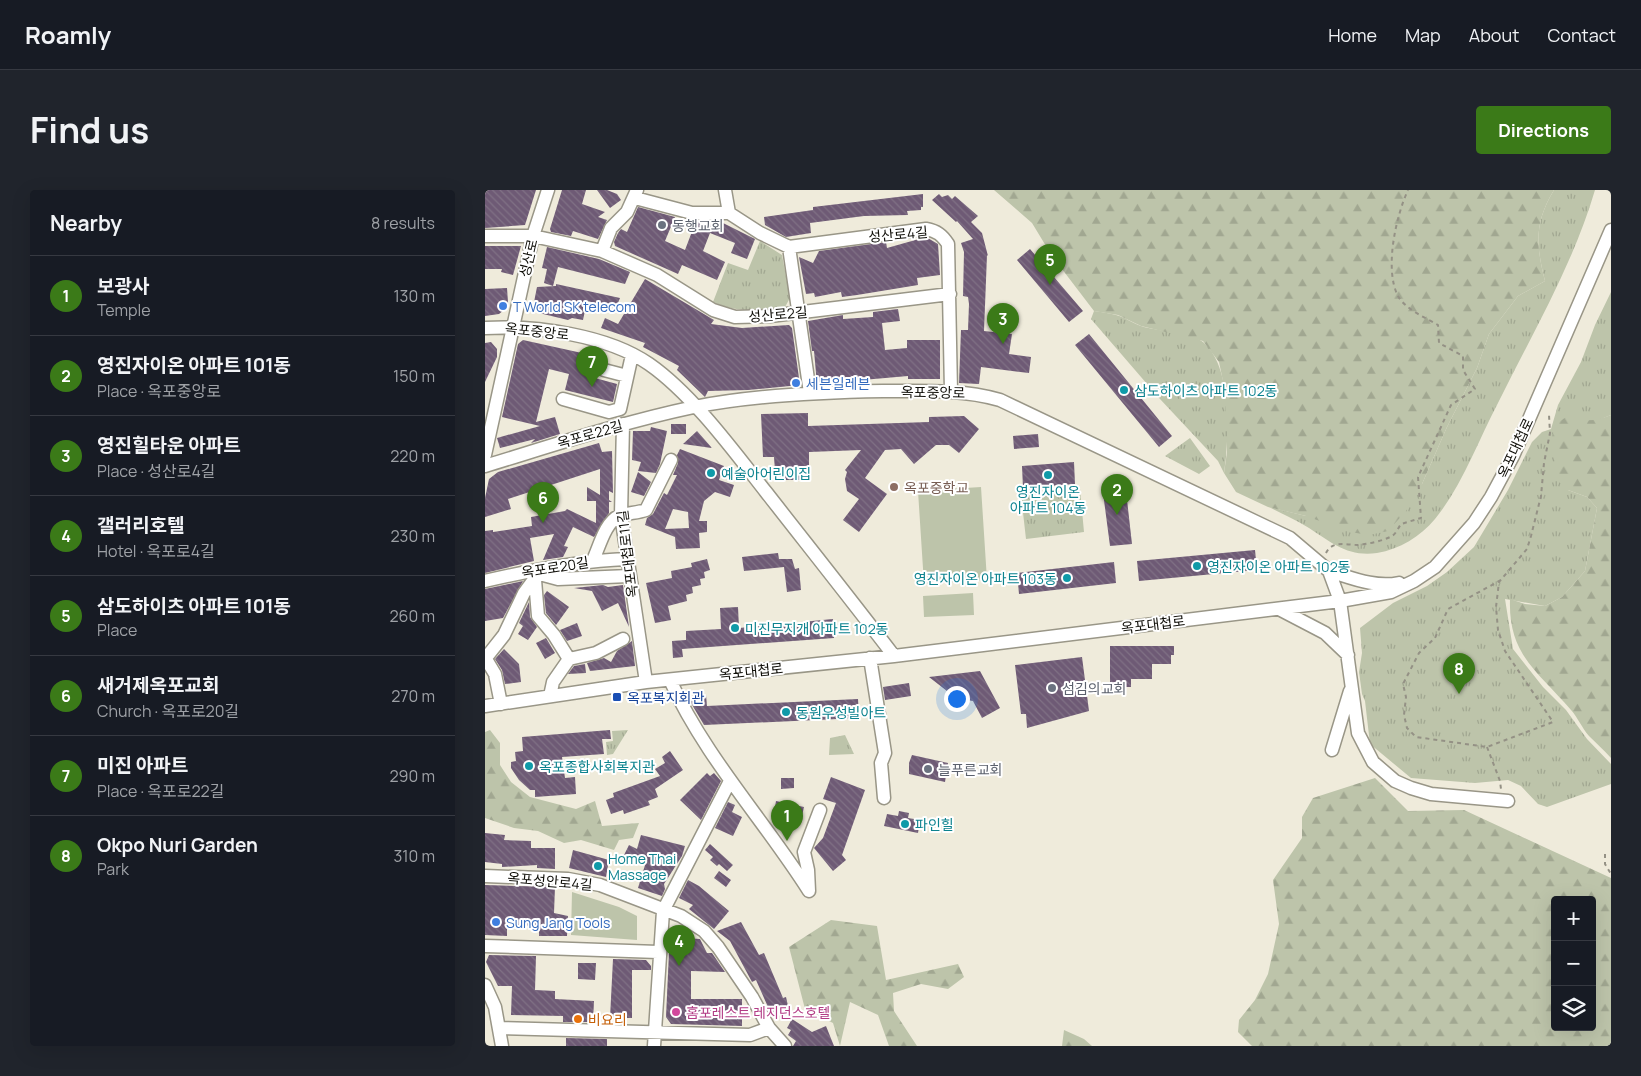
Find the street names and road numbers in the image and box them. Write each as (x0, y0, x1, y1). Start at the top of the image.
street label: 성산로4길 (867, 222, 929, 246)
street label: 성산로 (514, 237, 542, 279)
street label: 성산로2길 (748, 302, 808, 326)
street label: 옥포중앙로 (504, 318, 570, 344)
street label: 옥포중앙로 (901, 382, 965, 402)
street label: 옥포대첩로 (1493, 415, 1537, 481)
street label: 옥포로22길 (555, 416, 625, 452)
street label: 옥포대첩로11길 (612, 509, 642, 599)
street label: 옥포로20길 (520, 552, 590, 582)
street label: 옥포대첩로 (1120, 611, 1186, 637)
street label: 옥포대첩로 (718, 658, 784, 684)
street label: 옥포성안로4길 (507, 868, 593, 894)

